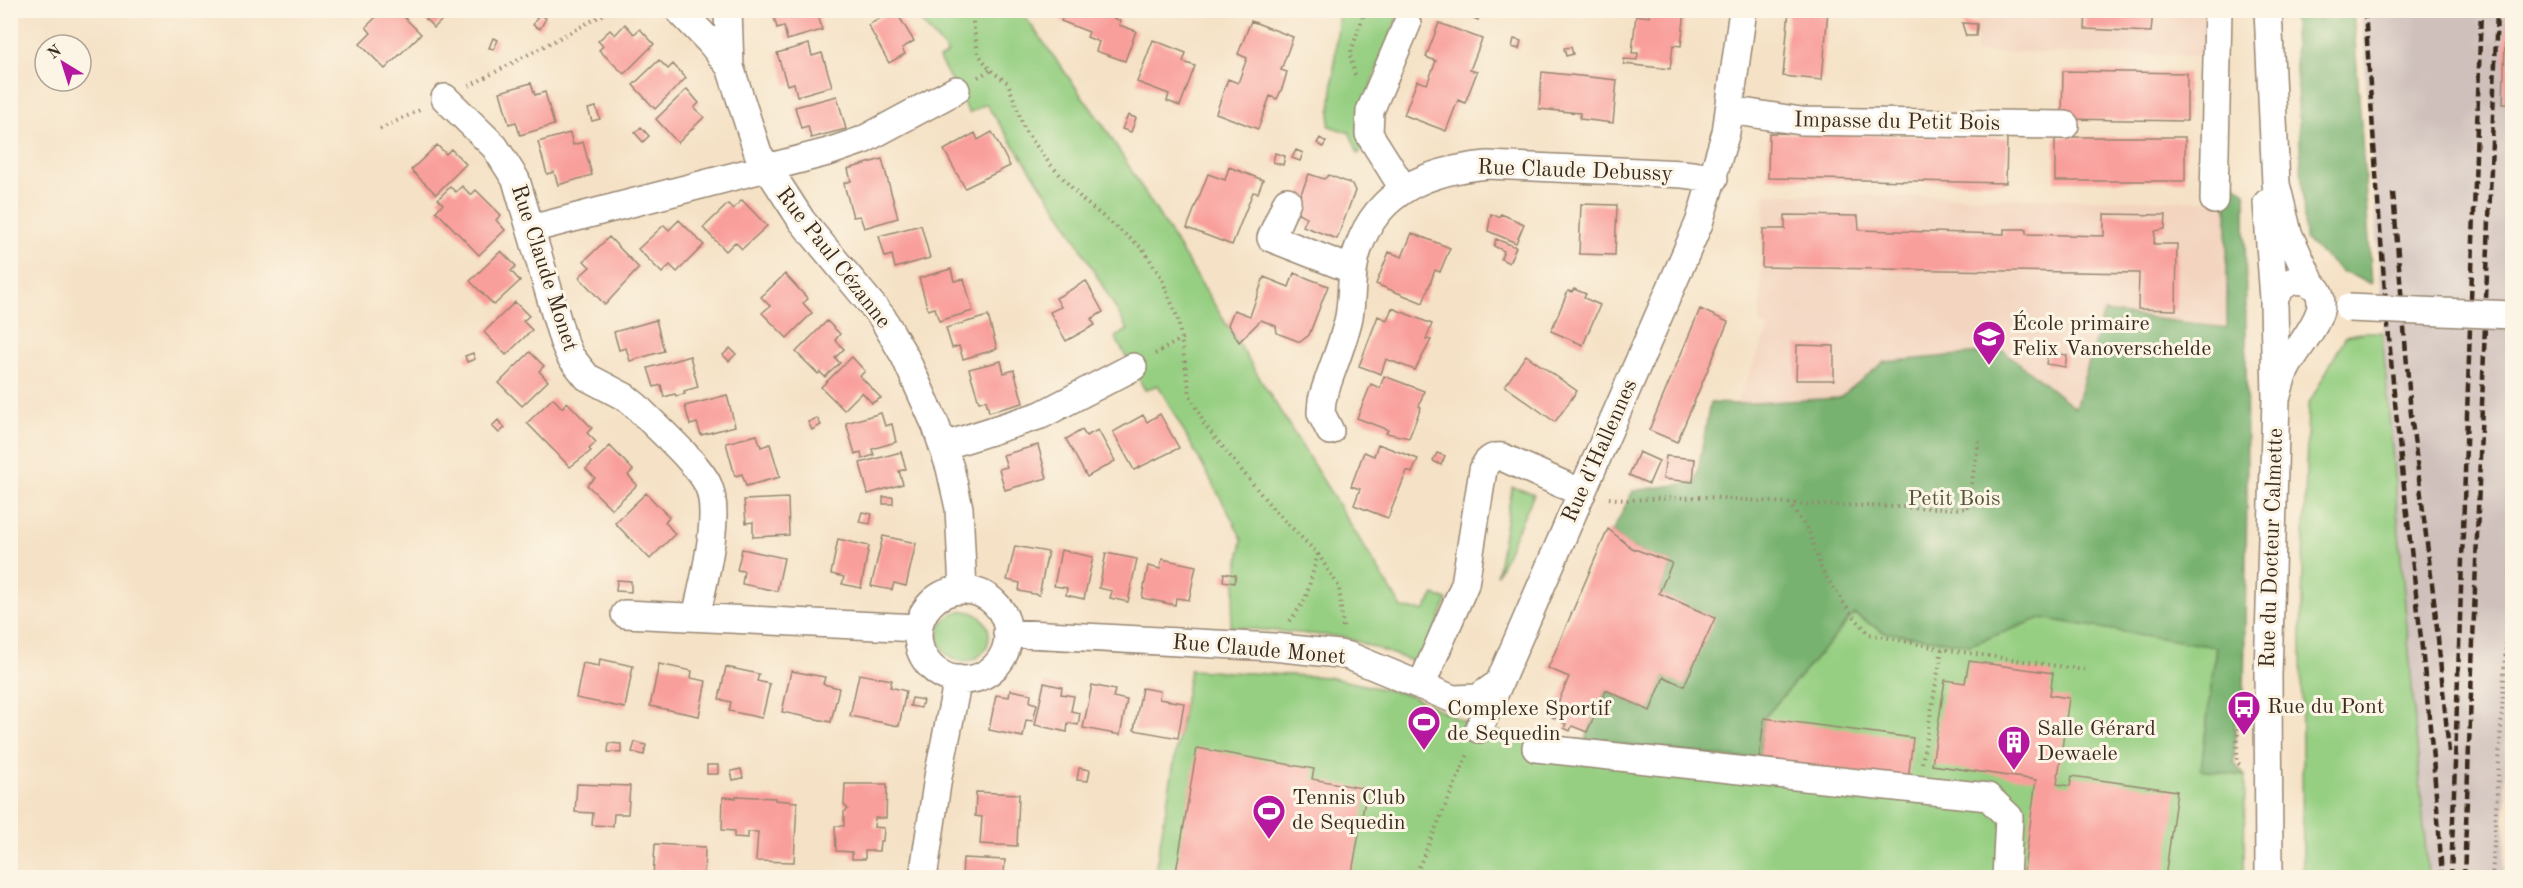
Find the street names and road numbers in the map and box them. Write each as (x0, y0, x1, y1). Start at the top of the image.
street label: Impasse du Petit Bois (1794, 109, 2000, 135)
street label: Rue Claude Debussy (1477, 157, 1674, 185)
street label: Rue Claude Monet (507, 182, 581, 354)
street label: Rue Paul Cézanne (771, 184, 895, 332)
street label: Rue d'Hallennes (1559, 376, 1641, 526)
street label: Rue du Docteur Calmette (2257, 428, 2287, 668)
street label: Rue Claude Monet (1171, 631, 1347, 669)

